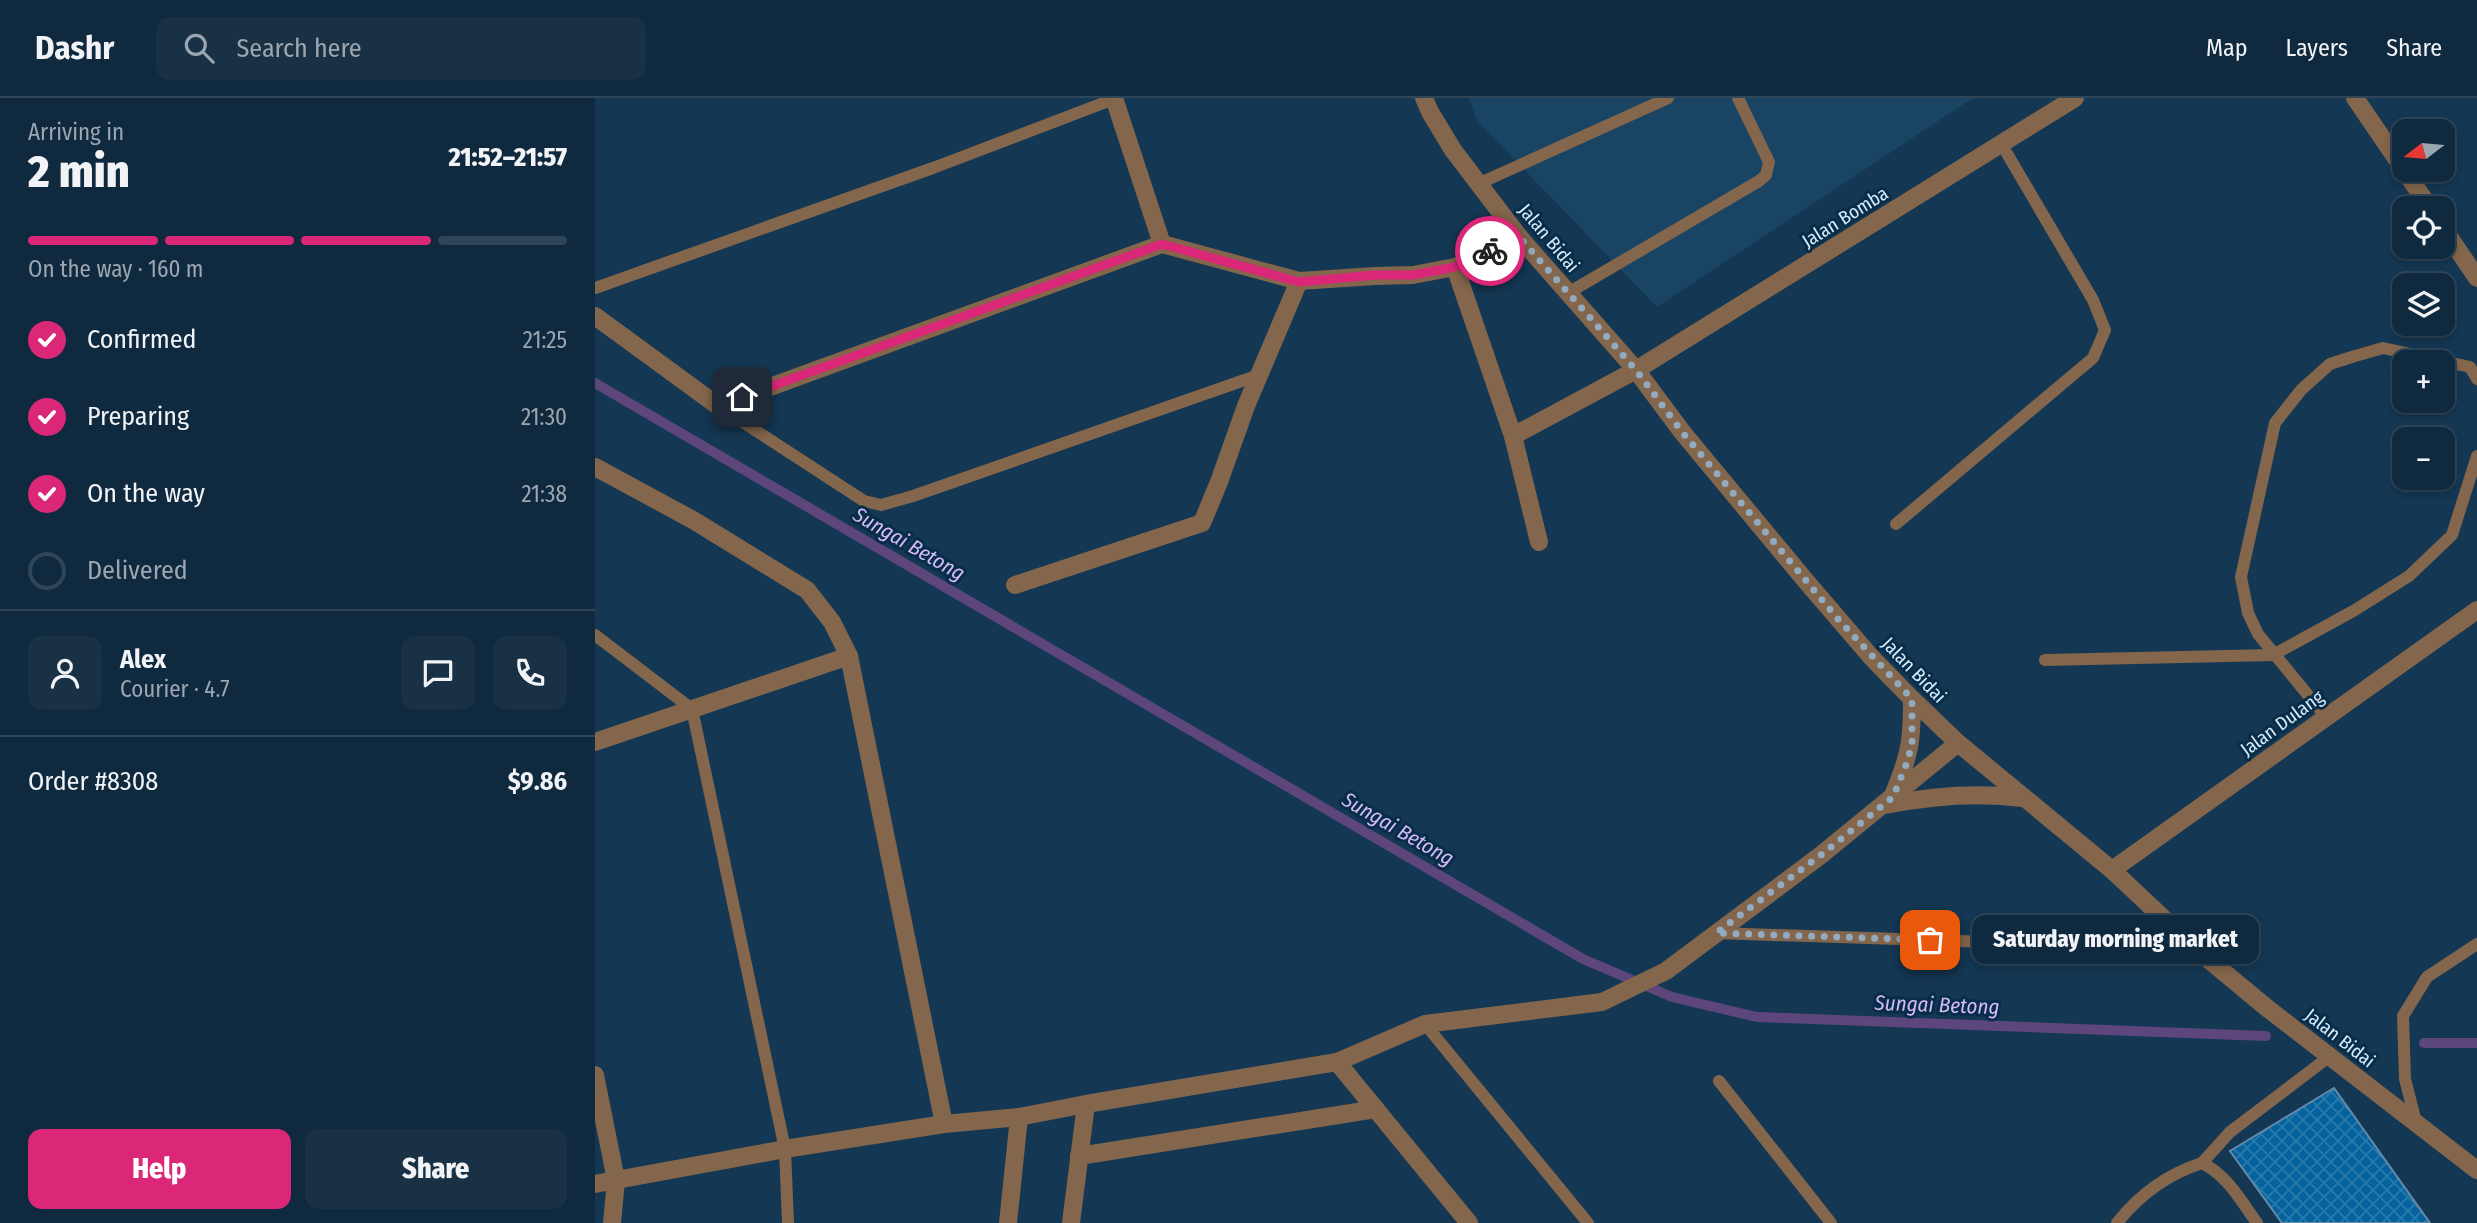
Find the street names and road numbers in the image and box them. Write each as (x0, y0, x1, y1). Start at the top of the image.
street label: Jalan Bomba (1798, 181, 1892, 253)
street label: Jalan Bidai (1514, 199, 1584, 277)
street label: Jalan Bidai (1877, 632, 1951, 708)
street label: Jalan Dulang (2236, 685, 2328, 761)
street label: Jalan Bidai (2300, 1004, 2380, 1072)

